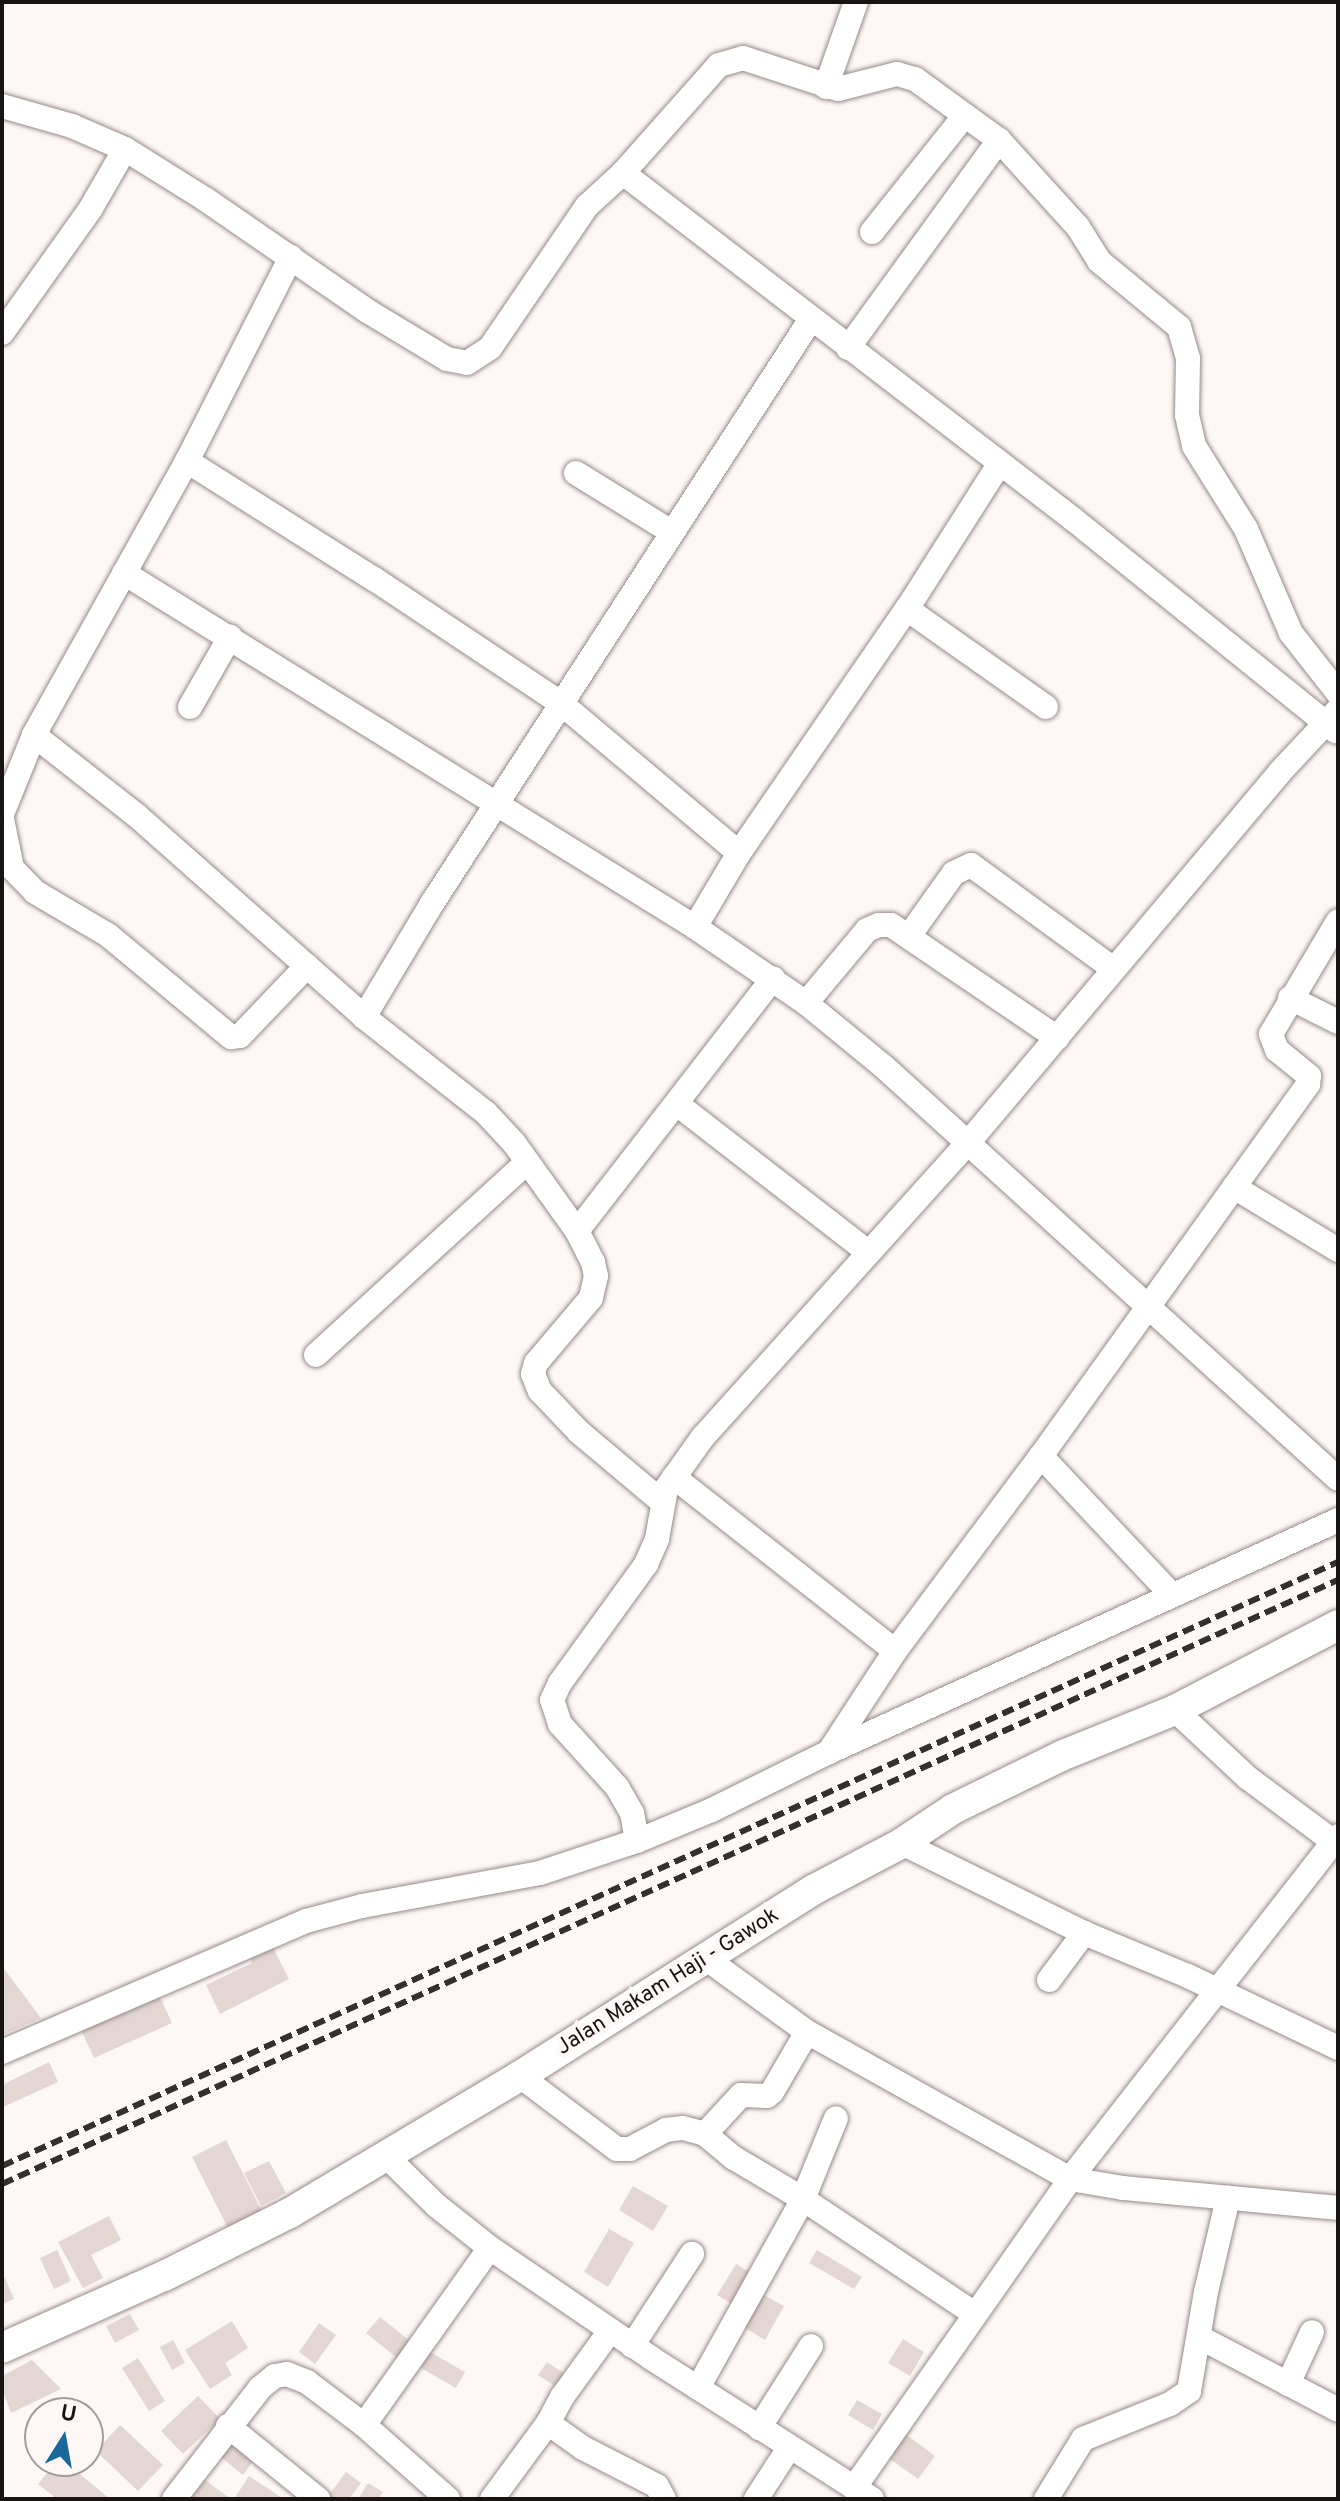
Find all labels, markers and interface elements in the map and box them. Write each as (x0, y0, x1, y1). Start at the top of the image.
street label: Jalan Makam Haji - Gawok (552, 1903, 784, 2061)
north arrow (24, 2397, 104, 2477)
text: U (58, 2400, 79, 2430)

